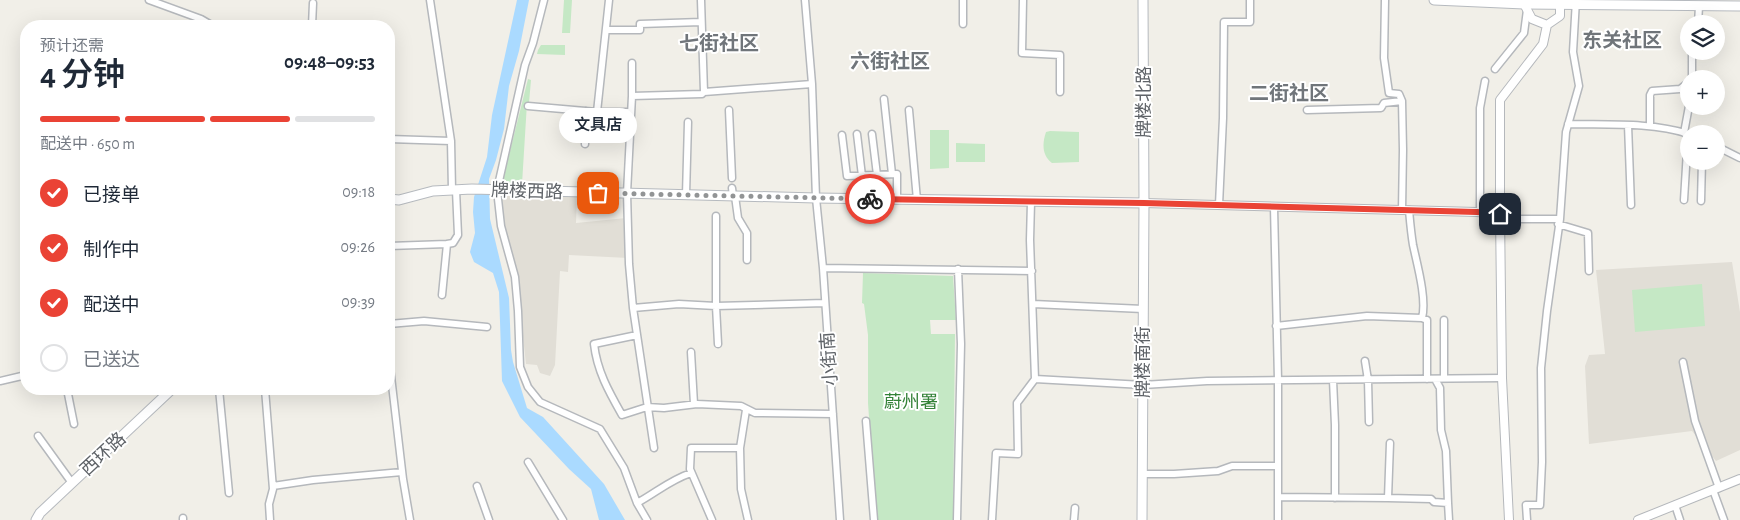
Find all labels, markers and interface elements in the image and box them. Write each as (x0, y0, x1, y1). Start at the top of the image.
map controls (1680, 15, 1725, 170)
button: layers (1680, 15, 1725, 60)
district label: 东关社区 (1582, 29, 1662, 51)
district label: 七街社区 (679, 32, 759, 54)
text: 预计还需 (40, 38, 104, 54)
district label: 六街社区 (850, 50, 930, 72)
text: 09:48–09:53 (284, 53, 375, 72)
text: 4 分钟 (40, 59, 125, 91)
street label: 牌楼北路 (1134, 66, 1154, 138)
button: + (1680, 70, 1725, 115)
district label: 二街社区 (1249, 82, 1329, 104)
callout: 文具店 (559, 108, 637, 143)
text: 文具店 (574, 117, 622, 133)
button: − (1680, 125, 1725, 170)
text: 配送中 · 650 m (40, 136, 135, 152)
pin (577, 172, 619, 214)
courier (845, 174, 895, 224)
icon: check (40, 179, 68, 207)
icon: bag (584, 179, 612, 207)
street label: 牌楼西路 (491, 180, 563, 202)
text: 09:18 (342, 184, 375, 200)
icon: bike (856, 185, 884, 213)
text: 已接单 (83, 186, 140, 205)
pin (1479, 193, 1521, 235)
icon: home (1486, 200, 1514, 228)
icon: check (40, 234, 68, 262)
text: 09:26 (341, 239, 375, 255)
text: 制作中 (83, 241, 140, 260)
icon: check (40, 289, 68, 317)
text: 09:39 (341, 294, 375, 310)
text: 配送中 (83, 296, 140, 315)
street label: 牌楼南街 (1133, 326, 1153, 398)
street label: 小街南 (817, 331, 841, 387)
text: 已送达 (83, 351, 140, 370)
park label: 蔚州署 (884, 392, 938, 412)
street label: 西环路 (76, 428, 130, 480)

